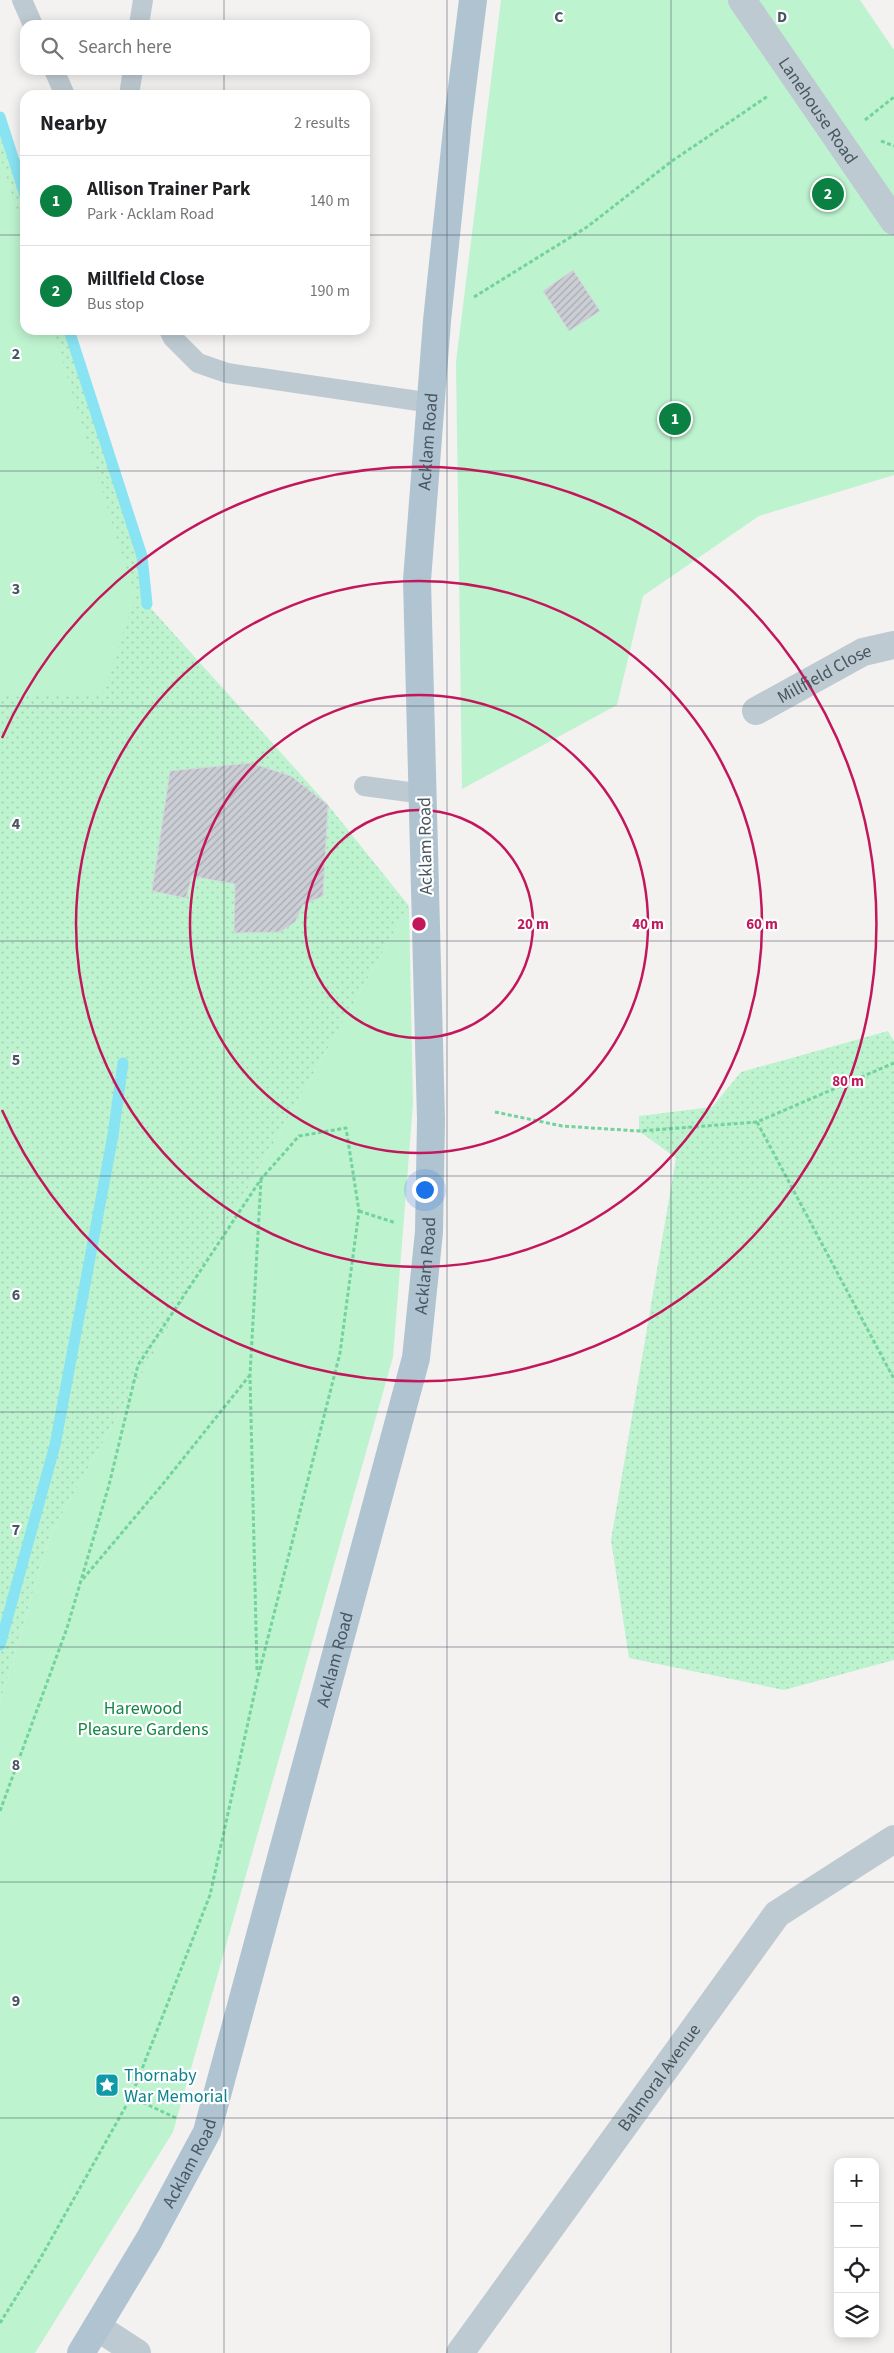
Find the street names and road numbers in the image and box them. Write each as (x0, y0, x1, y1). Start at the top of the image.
street label: Lanehouse Road (772, 52, 863, 169)
street label: Acklam Road (412, 392, 444, 491)
street label: Millfield Close (773, 638, 874, 710)
street label: Acklam Road (412, 797, 439, 895)
street label: Acklam Road (409, 1217, 442, 1316)
street label: Acklam Road (310, 1609, 360, 1710)
street label: Balmoral Avenue (612, 2019, 707, 2137)
street label: Acklam Road (157, 2116, 223, 2212)

